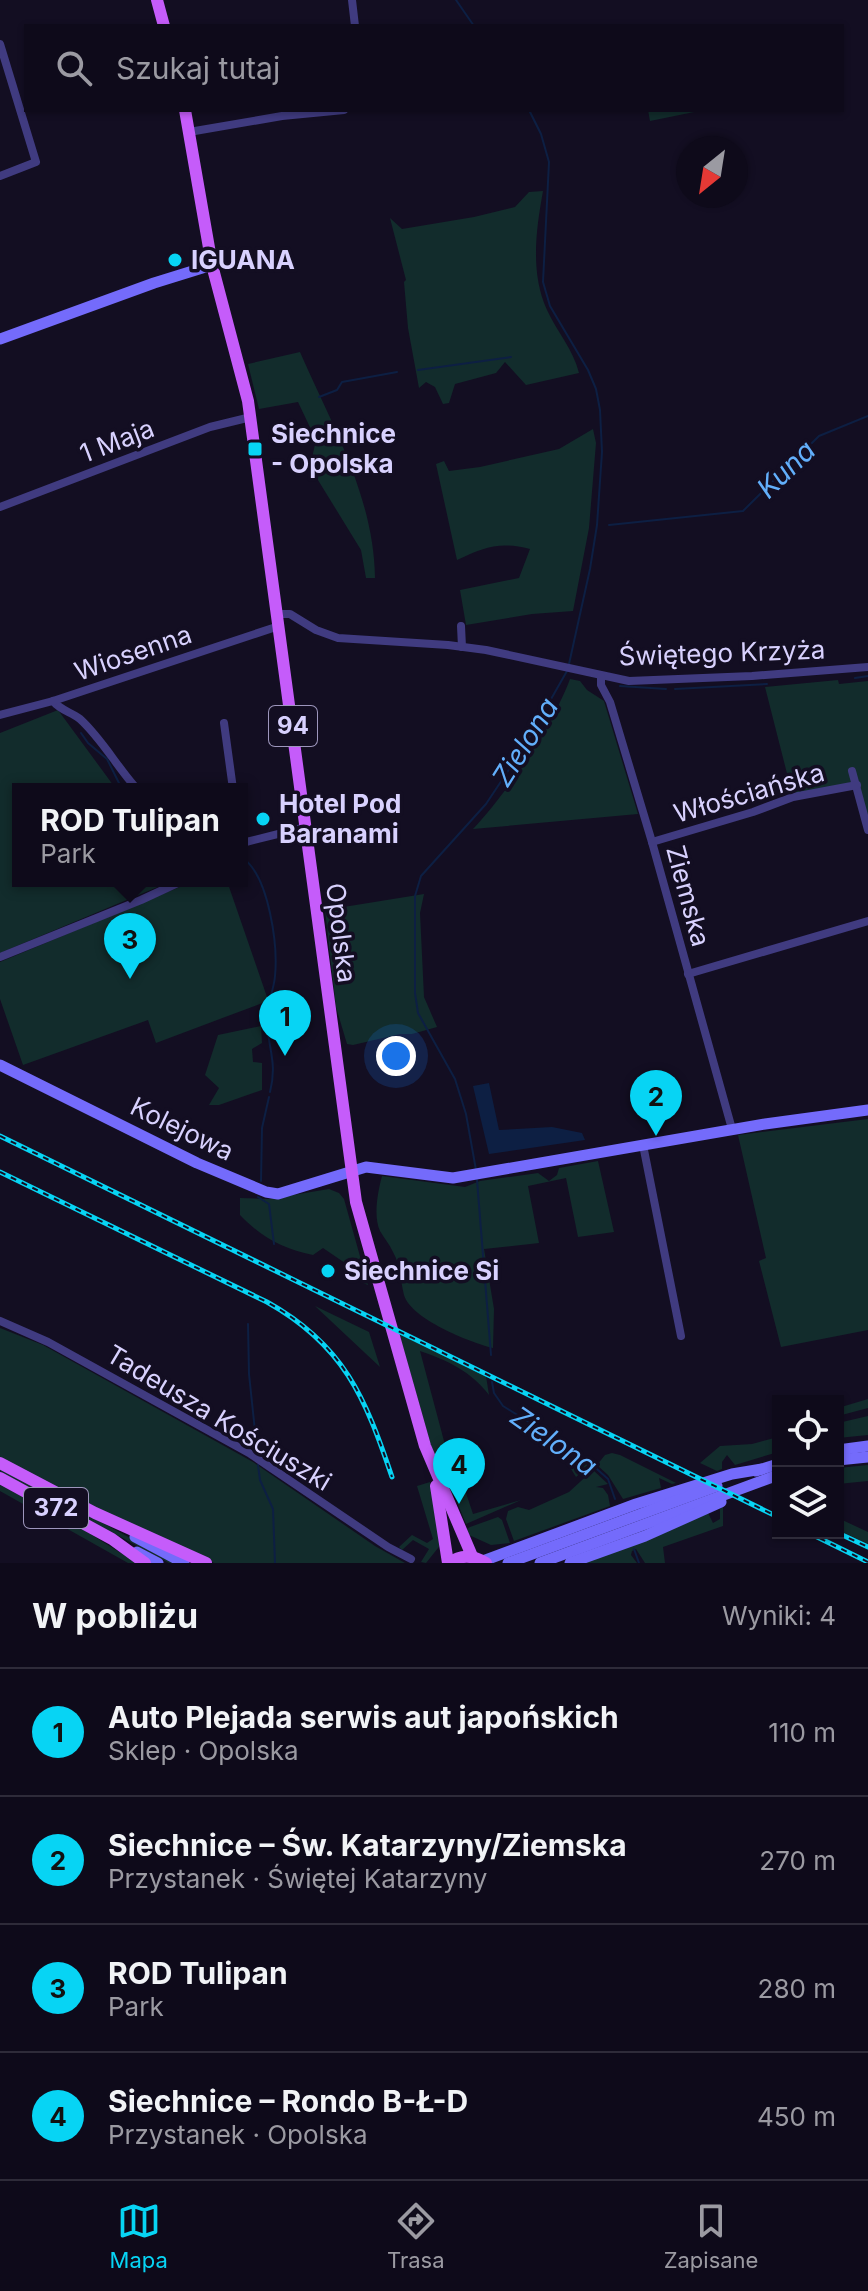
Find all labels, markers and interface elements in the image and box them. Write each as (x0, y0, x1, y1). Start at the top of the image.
search box (24, 24, 844, 112)
icon: search (52, 46, 96, 90)
text: Szukaj tutaj (116, 50, 280, 86)
north arrow (676, 136, 748, 208)
place label: IGUANA (191, 244, 295, 275)
marker: IGUANA (166, 251, 184, 269)
street label: 1 Maja (75, 412, 158, 469)
place label: Siechnice - Opolska (271, 418, 396, 479)
water label: Kuna (750, 433, 822, 505)
marker: Siechnice - Opolska (246, 440, 264, 458)
street label: Wiosenna (70, 618, 195, 687)
street label: Świętego Krzyża (618, 633, 826, 672)
water label: Zielona (485, 691, 565, 793)
road number: 94 (269, 706, 317, 746)
street label: Włościańska (670, 756, 828, 829)
popup (12, 783, 248, 887)
place label: Hotel Pod Baranami (279, 788, 401, 849)
text: ROD Tulipan (40, 802, 220, 838)
marker: Hotel Pod Baranami (254, 810, 272, 828)
text: Park (40, 838, 96, 869)
street label: Ziemska (660, 842, 717, 950)
street label: Opolska (320, 881, 363, 985)
pin: 3 (104, 913, 156, 979)
pin: 1 (259, 990, 311, 1056)
your location (376, 1036, 416, 1076)
pin: 2 (630, 1070, 682, 1136)
street label: Kolejowa (126, 1090, 239, 1167)
place label: Siechnice Si (344, 1255, 499, 1286)
marker: Siechnice Si (319, 1262, 337, 1280)
street label: Tadeusza Kościuszki (101, 1338, 337, 1497)
map controls (772, 1395, 844, 1539)
button: locate (772, 1395, 844, 1467)
water label: Zielona (504, 1399, 604, 1483)
pin: 4 (433, 1438, 485, 1504)
button: layers (772, 1467, 844, 1539)
road number: 372 (24, 1488, 88, 1528)
text: W pobliżu (32, 1595, 198, 1636)
text: Wyniki: 4 (722, 1600, 836, 1631)
text: Auto Plejada serwis aut japońskich (108, 1699, 619, 1735)
text: 1 (52, 1717, 64, 1748)
text: 110 m (768, 1717, 836, 1748)
text: Sklep · Opolska (108, 1735, 299, 1766)
text: Siechnice – Św. Katarzyny/Ziemska (108, 1827, 627, 1863)
text: 2 (50, 1845, 66, 1876)
text: 270 m (759, 1845, 836, 1876)
text: Przystanek · Świętej Katarzyny (108, 1863, 487, 1894)
text: ROD Tulipan (108, 1955, 288, 1991)
text: 3 (50, 1973, 66, 2004)
text: 280 m (758, 1973, 836, 2004)
text: Park (108, 1991, 164, 2022)
text: Siechnice – Rondo B-Ł-D (108, 2083, 468, 2119)
text: 4 (49, 2101, 67, 2132)
text: 450 m (757, 2101, 836, 2132)
text: Przystanek · Opolska (108, 2119, 368, 2150)
tab: Mapa (110, 2199, 168, 2273)
tab: Trasa (387, 2199, 445, 2273)
tab: Zapisane (664, 2199, 758, 2273)

